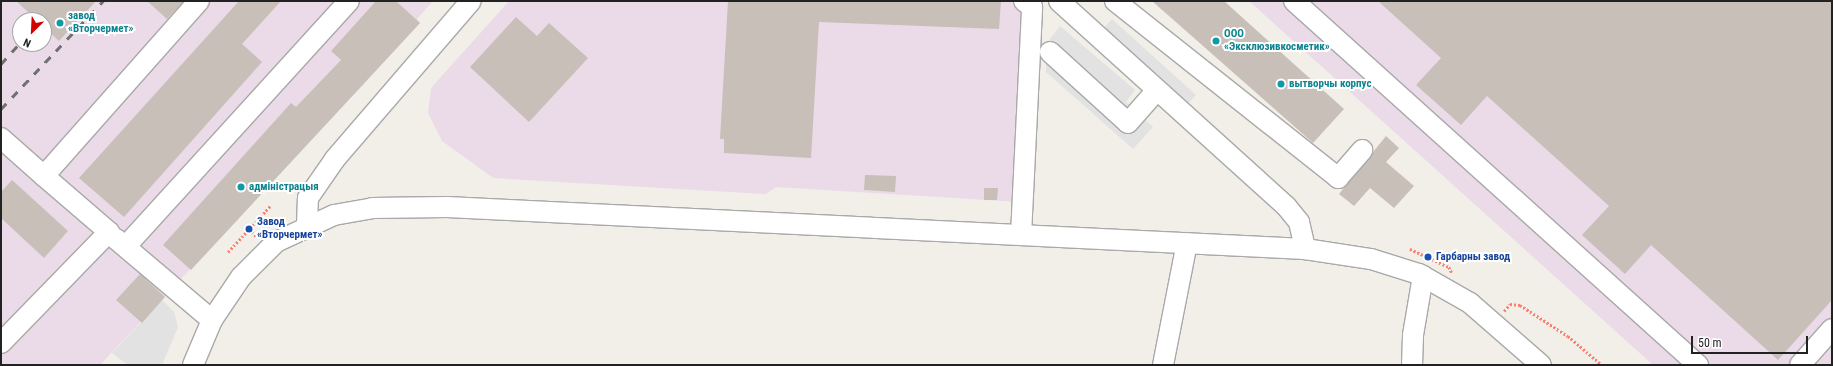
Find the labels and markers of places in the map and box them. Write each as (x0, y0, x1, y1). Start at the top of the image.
place label: завод «Вторчермет» (68, 10, 133, 36)
marker: завод «Вторчермет» (55, 18, 65, 28)
place label: ООО «Эксклюзивкосметик» (1224, 28, 1330, 54)
marker: ООО «Эксклюзивкосметик» (1211, 36, 1221, 46)
place label: вытворчы корпус (1289, 77, 1371, 91)
marker: вытворчы корпус (1276, 79, 1286, 89)
place label: адміністрацыя (249, 180, 319, 194)
marker: адміністрацыя (236, 182, 246, 192)
place label: Завод «Вторчермет» (257, 216, 322, 242)
marker: Завод «Вторчермет» (244, 224, 254, 234)
place label: Гарбарны завод (1436, 250, 1510, 264)
marker: Гарбарны завод (1423, 252, 1433, 262)

